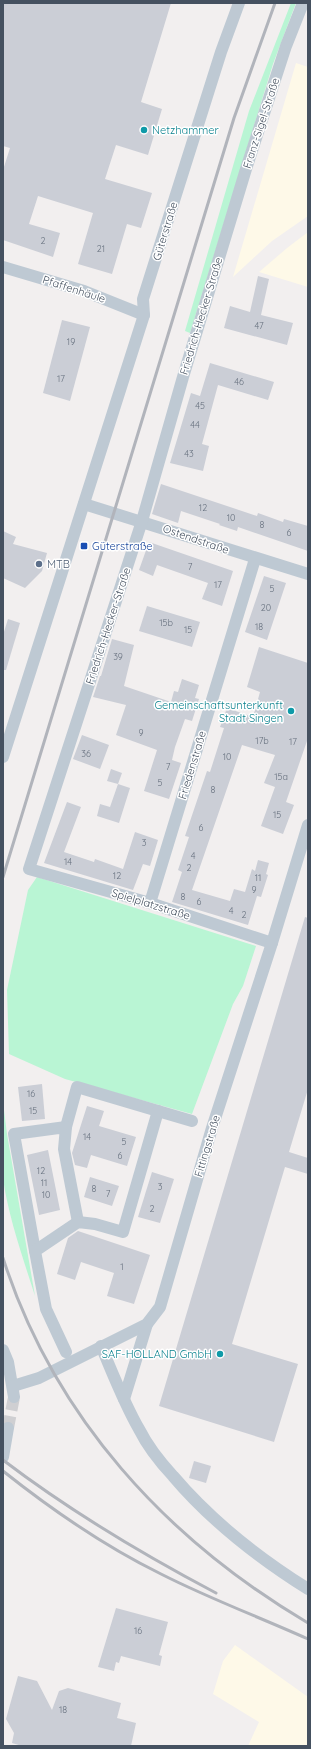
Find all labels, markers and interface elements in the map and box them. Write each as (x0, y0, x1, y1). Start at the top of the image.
street label: Franz-Sigel-Straße (240, 76, 282, 170)
place label: Netzhammer (152, 123, 219, 137)
marker: Netzhammer (139, 125, 149, 135)
street label: Güterstraße (149, 200, 181, 262)
house number: 2 (41, 235, 46, 246)
house number: 21 (97, 243, 105, 254)
street label: Friedrich-Hecker-Straße (176, 256, 226, 376)
street label: Pfaffenhäule (41, 272, 107, 306)
house number: 47 (254, 320, 264, 331)
house number: 19 (67, 336, 75, 347)
house number: 17 (57, 373, 65, 384)
house number: 46 (234, 376, 244, 387)
house number: 45 (195, 400, 205, 411)
house number: 44 (190, 419, 200, 430)
house number: 43 (184, 448, 194, 459)
house number: 12 (199, 502, 207, 513)
house number: 10 (227, 512, 235, 523)
house number: 8 (260, 519, 265, 530)
street label: Ostendstraße (161, 521, 231, 557)
house number: 6 (287, 527, 292, 538)
place label: Güterstraße (92, 539, 153, 553)
marker: Güterstraße (79, 541, 89, 551)
place label: MTB (47, 557, 70, 571)
marker: MTB (34, 559, 44, 569)
house number: 7 (188, 561, 193, 572)
street label: Friedrich-Hecker-Straße (82, 566, 134, 686)
house number: 17 (214, 579, 222, 590)
house number: 5 (270, 583, 275, 594)
house number: 20 (261, 602, 271, 613)
house number: 15b (159, 617, 173, 628)
house number: 18 (255, 621, 263, 632)
house number: 15 (184, 624, 192, 635)
house number: 39 (113, 651, 123, 662)
place label: Gemeinschaftsunterkunft Stadt Singen (154, 698, 283, 725)
marker: Gemeinschaftsunterkunft Stadt Singen (286, 706, 296, 716)
house number: 9 (138, 727, 144, 738)
street label: Friedenstraße (175, 729, 209, 801)
house number: 17b (255, 735, 269, 746)
house number: 17 (289, 736, 297, 747)
house number: 36 (81, 748, 91, 759)
house number: 10 (223, 751, 231, 762)
house number: 7 (166, 761, 171, 772)
house number: 15a (274, 771, 288, 782)
house number: 5 (158, 777, 163, 788)
house number: 8 (211, 784, 216, 795)
house number: 15 (273, 809, 281, 820)
house number: 6 (199, 822, 204, 833)
house number: 3 (142, 837, 147, 848)
house number: 4 (191, 850, 196, 861)
house number: 14 (64, 856, 72, 867)
house number: 2 (187, 862, 192, 873)
house number: 12 (113, 870, 121, 881)
house number: 11 (255, 872, 261, 883)
house number: 9 (251, 884, 257, 895)
street label: Spielplatzstraße (110, 885, 192, 923)
house number: 8 (181, 891, 186, 902)
house number: 6 (197, 896, 202, 907)
house number: 4 (229, 905, 234, 916)
house number: 2 (242, 909, 247, 920)
house number: 16 (27, 1088, 35, 1099)
house number: 15 (29, 1105, 37, 1116)
street label: Fittingstraße (191, 1113, 223, 1179)
house number: 14 (83, 1131, 91, 1142)
house number: 5 (122, 1136, 127, 1147)
house number: 6 (118, 1150, 123, 1161)
house number: 12 (37, 1165, 45, 1176)
house number: 11 (41, 1177, 47, 1188)
house number: 3 (158, 1181, 163, 1192)
house number: 8 (92, 1183, 97, 1194)
house number: 7 (106, 1188, 111, 1199)
house number: 10 (42, 1189, 50, 1200)
house number: 2 (150, 1203, 155, 1214)
house number: 1 (120, 1261, 124, 1272)
place label: SAF-HOLLAND GmbH (102, 1347, 212, 1361)
marker: SAF-HOLLAND GmbH (215, 1349, 225, 1359)
house number: 16 (134, 1625, 142, 1636)
house number: 18 (59, 1704, 67, 1715)

